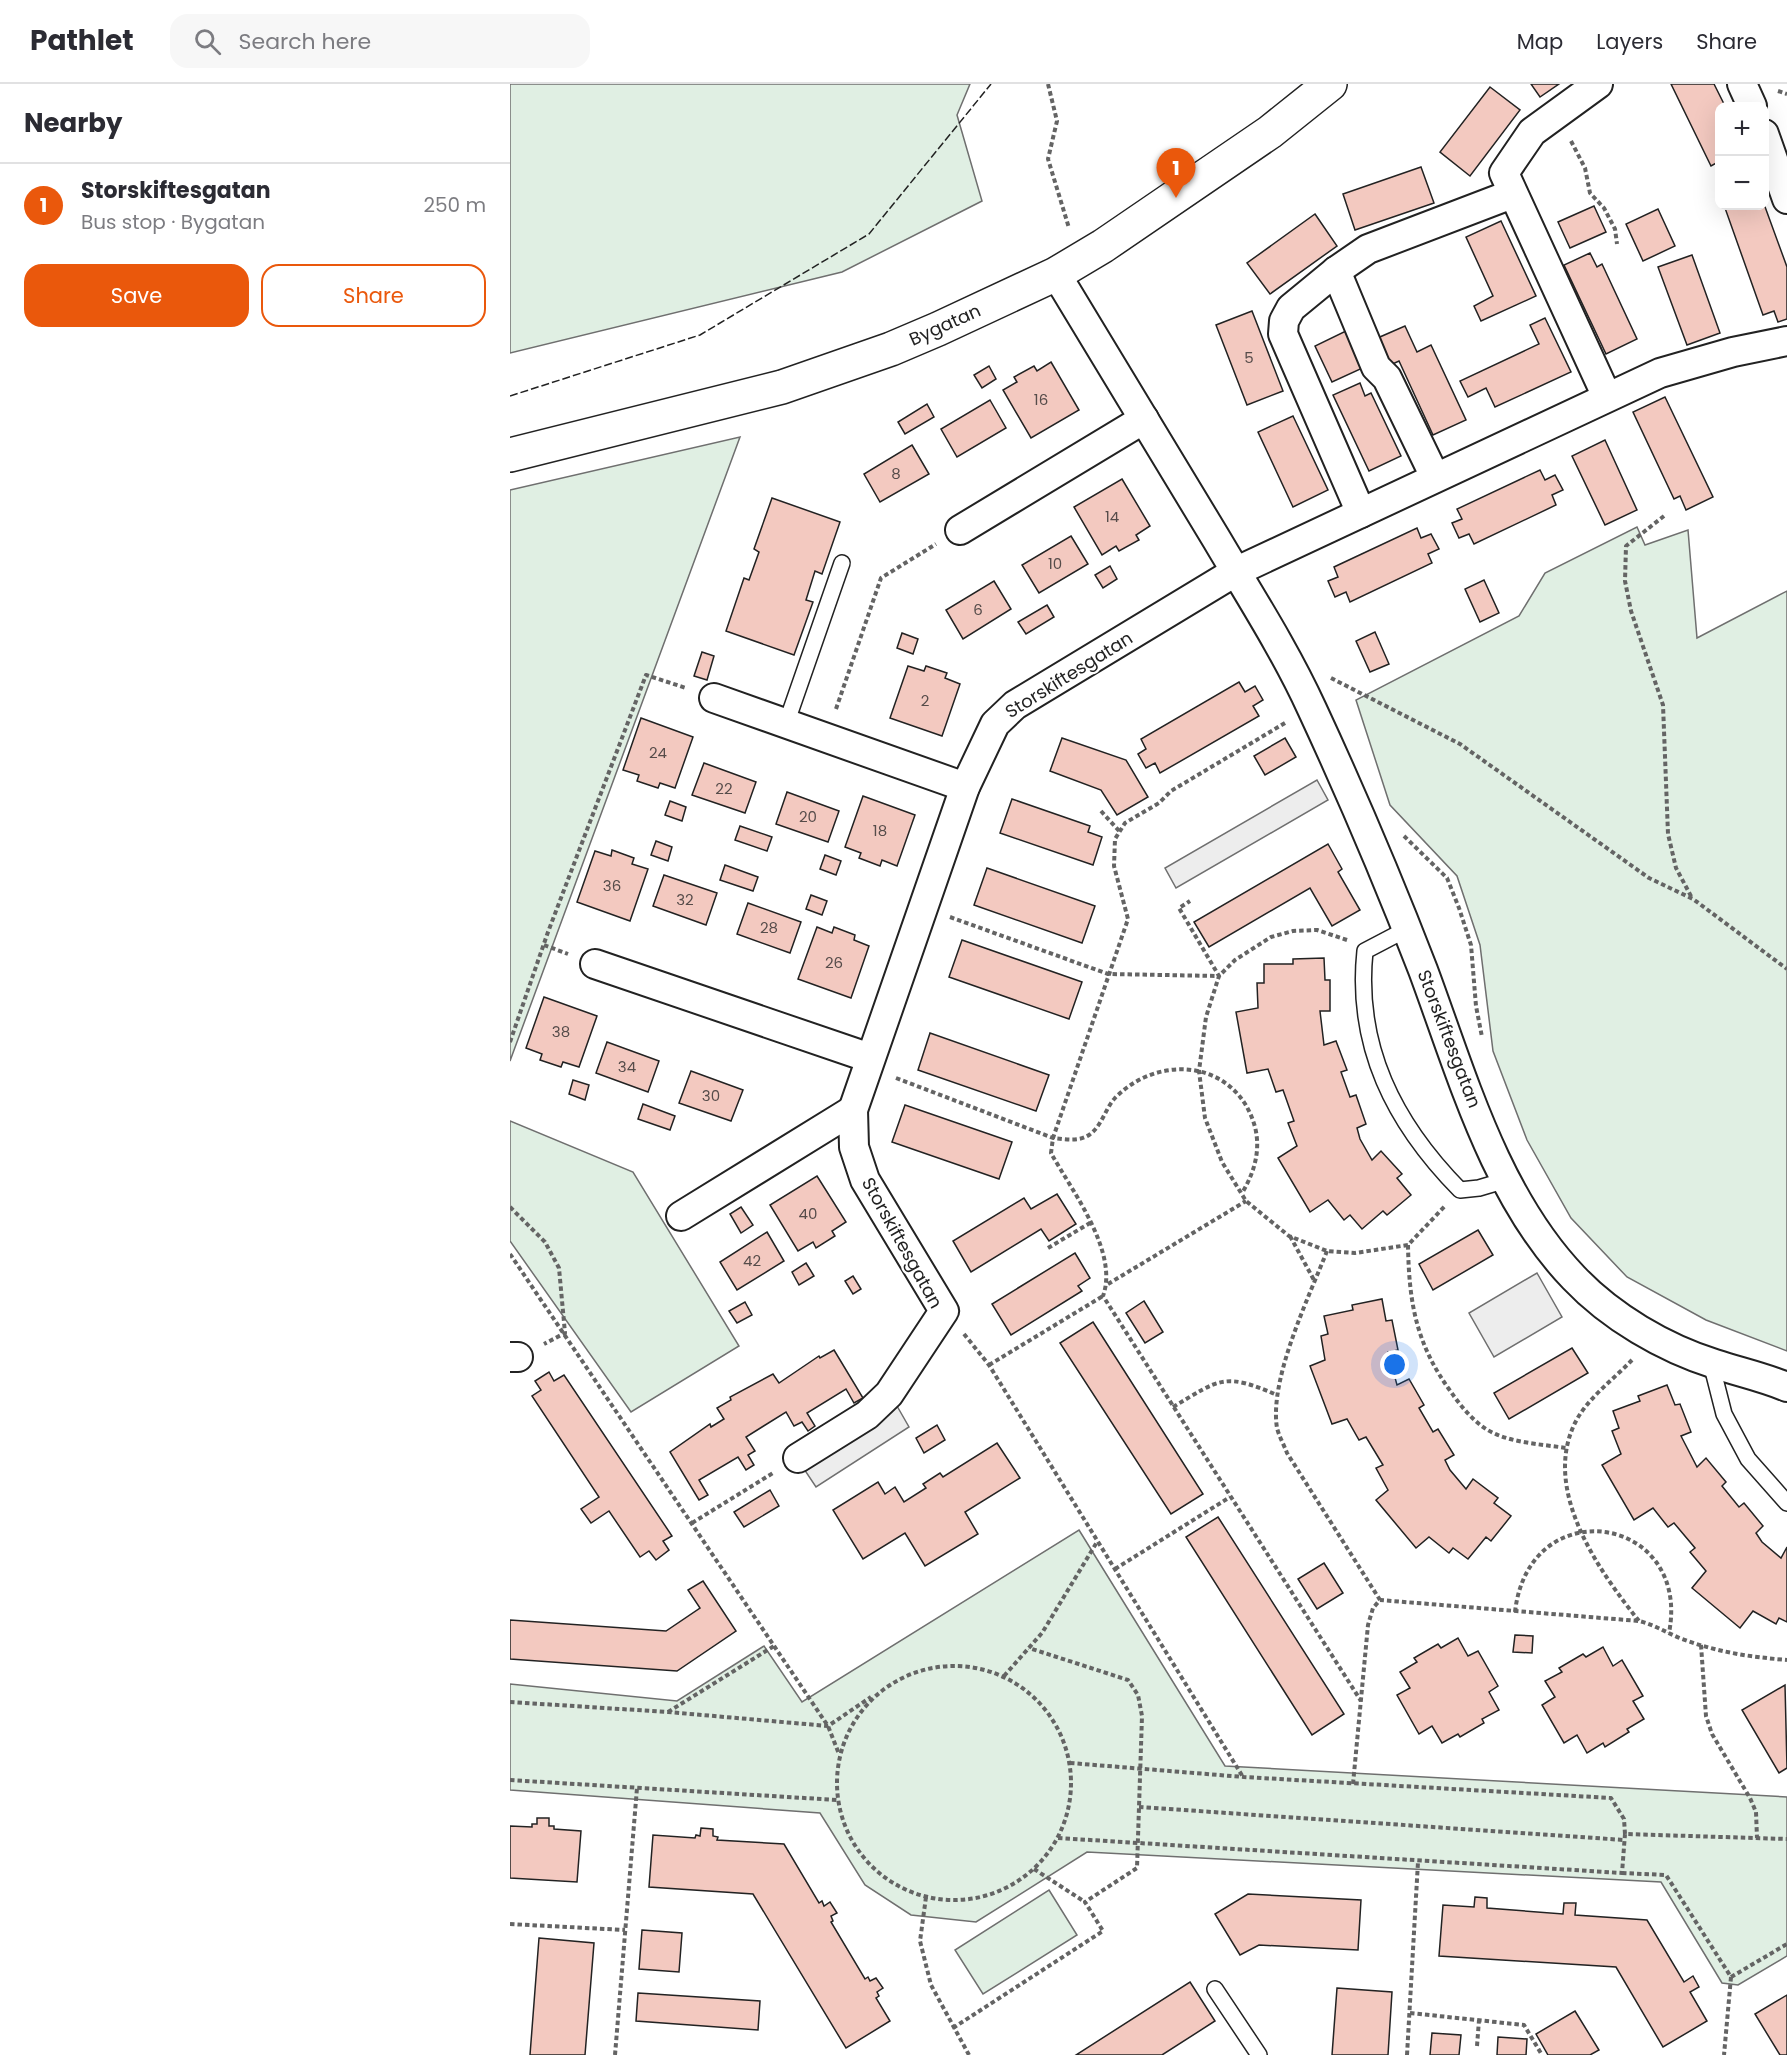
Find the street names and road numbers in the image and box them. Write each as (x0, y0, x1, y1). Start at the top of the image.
street label: Bygatan (905, 298, 984, 351)
street label: Storskiftesgatan (1000, 625, 1137, 724)
street label: Storskiftesgatan (1412, 966, 1487, 1111)
street label: Storskiftesgatan (856, 1173, 949, 1313)

